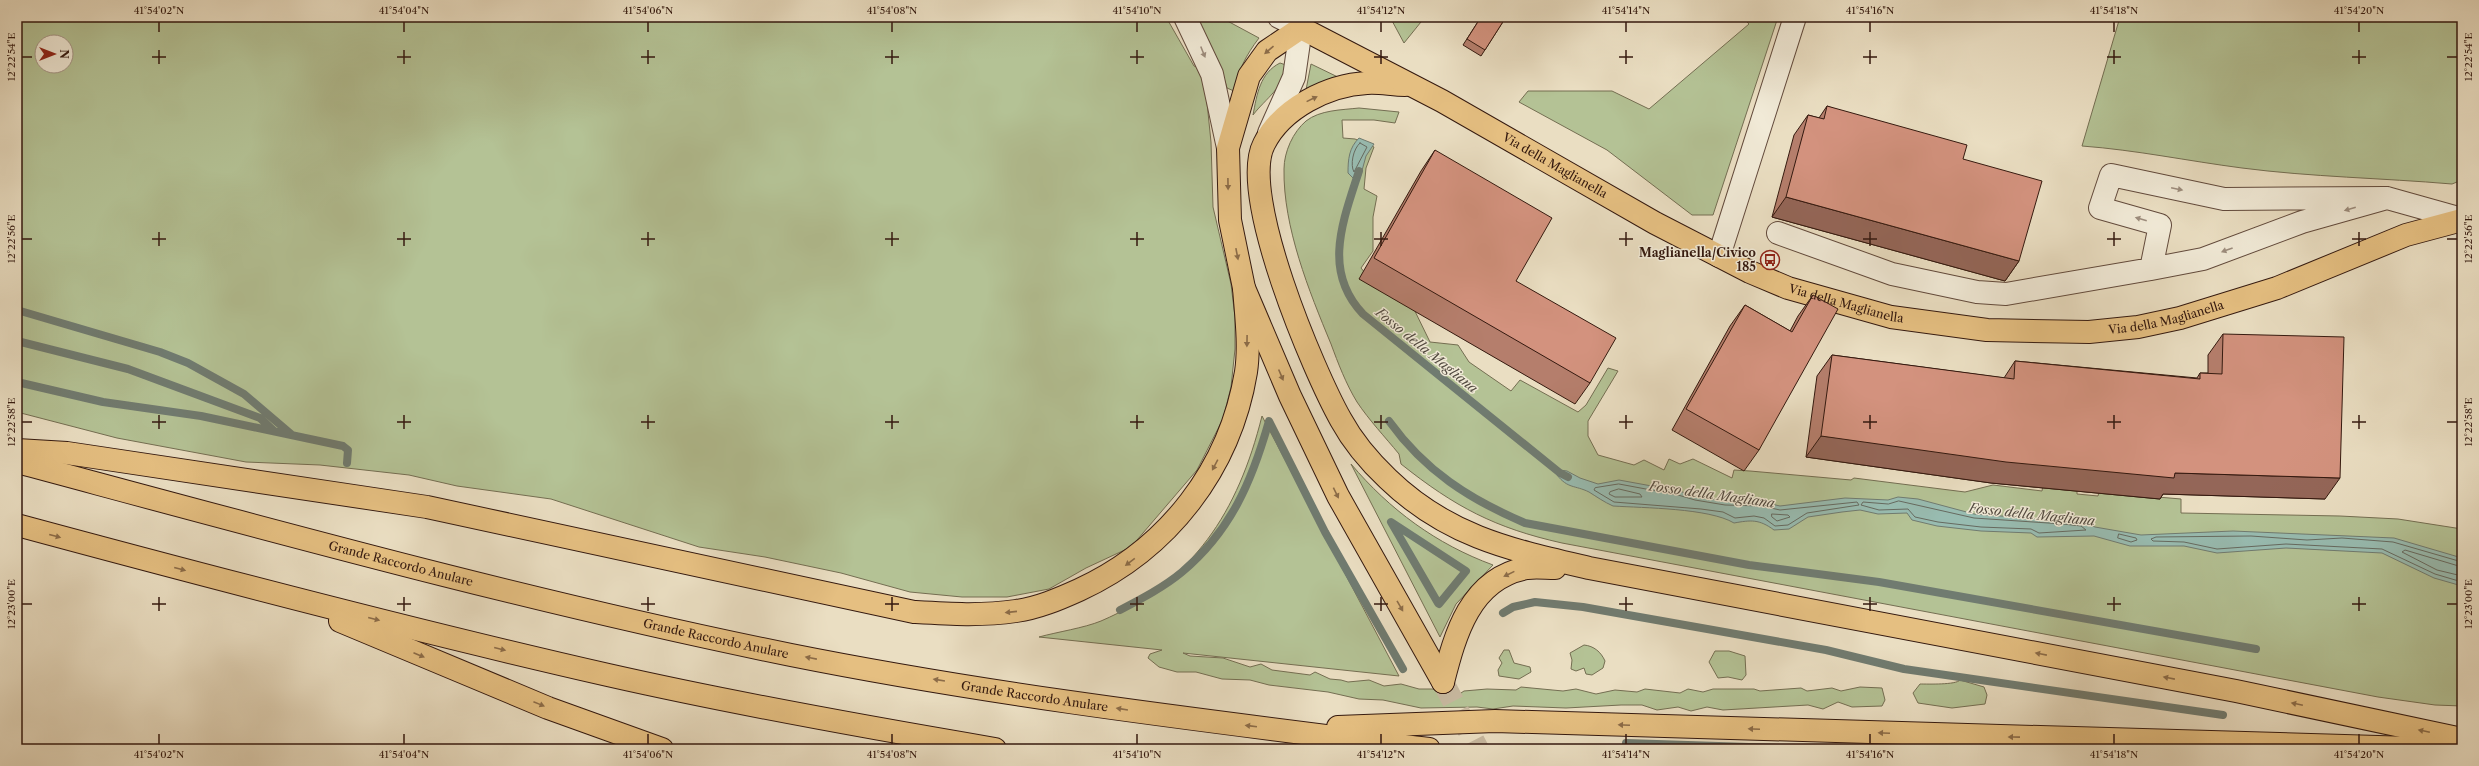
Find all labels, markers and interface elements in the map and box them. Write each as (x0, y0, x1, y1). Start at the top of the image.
text: 41°54'02"N (134, 4, 184, 17)
text: 41°54'04"N (379, 4, 429, 17)
text: 41°54'06"N (623, 4, 673, 17)
text: 41°54'08"N (867, 4, 917, 17)
text: 41°54'10"N (1113, 4, 1161, 17)
text: 41°54'12"N (1357, 4, 1405, 17)
text: 41°54'14"N (1602, 4, 1650, 17)
text: 41°54'16"N (1846, 4, 1894, 17)
text: 41°54'18"N (2090, 4, 2138, 17)
text: 41°54'20"N (2334, 4, 2384, 17)
text: 12°22'54"E (5, 33, 18, 81)
text: 12°22'54"E (2462, 33, 2475, 81)
north arrow (34, 34, 74, 74)
one-way arrow (1200, 46, 1206, 57)
one-way arrow (1264, 46, 1275, 55)
text: N (57, 49, 71, 59)
one-way arrow (1306, 96, 1317, 102)
street label: Via della Maglianella (1499, 129, 1611, 201)
one-way arrow (1225, 178, 1231, 191)
one-way arrow (2171, 187, 2183, 193)
one-way arrow (2344, 206, 2356, 212)
text: 12°22'56"E (5, 215, 18, 263)
text: 12°22'56"E (2462, 215, 2475, 263)
one-way arrow (2135, 216, 2147, 222)
place label: Maglianella/Civico 185 (1639, 245, 1756, 274)
one-way arrow (1234, 248, 1240, 260)
one-way arrow (2220, 248, 2232, 254)
bus stop icon: Maglianella/Civico 185 (1759, 249, 1781, 271)
street label: Via della Maglianella (1786, 280, 1905, 326)
street label: Via della Maglianella (2106, 297, 2226, 337)
water label: Fosso della Magliana (1372, 303, 1481, 396)
one-way arrow (1244, 335, 1251, 347)
one-way arrow (1278, 369, 1285, 381)
text: 12°22'58"E (5, 397, 18, 446)
text: 12°22'58"E (2462, 397, 2475, 446)
one-way arrow (1212, 459, 1218, 471)
water label: Fosso della Magliana (1647, 477, 1776, 511)
one-way arrow (1333, 487, 1340, 499)
water label: Fosso della Magliana (1967, 499, 2096, 529)
one-way arrow (48, 533, 61, 539)
street label: Grande Raccordo Anulare (327, 538, 475, 589)
one-way arrow (1124, 557, 1135, 566)
one-way arrow (174, 566, 186, 572)
one-way arrow (1504, 571, 1515, 577)
text: 12°23'00"E (5, 579, 18, 629)
text: 12°23'00"E (2462, 579, 2475, 629)
one-way arrow (1397, 600, 1404, 612)
one-way arrow (1005, 608, 1017, 615)
street label: Grande Raccordo Anulare (642, 615, 790, 661)
one-way arrow (368, 616, 380, 622)
one-way arrow (494, 647, 507, 653)
one-way arrow (2035, 651, 2048, 657)
one-way arrow (414, 652, 426, 658)
one-way arrow (804, 655, 817, 661)
one-way arrow (2163, 675, 2175, 681)
one-way arrow (933, 677, 945, 683)
street label: Grande Raccordo Anulare (960, 678, 1109, 714)
one-way arrow (2290, 700, 2303, 706)
one-way arrow (534, 702, 546, 708)
one-way arrow (1116, 706, 1128, 712)
one-way arrow (1617, 722, 1630, 728)
one-way arrow (1245, 723, 1257, 729)
one-way arrow (1747, 726, 1760, 732)
one-way arrow (2418, 727, 2430, 733)
one-way arrow (1877, 730, 1890, 736)
one-way arrow (2007, 734, 2020, 740)
text: 41°54'02"N (134, 748, 184, 761)
text: 41°54'04"N (379, 748, 429, 761)
text: 41°54'06"N (623, 748, 673, 761)
text: 41°54'08"N (867, 748, 917, 761)
text: 41°54'10"N (1113, 748, 1161, 761)
text: 41°54'12"N (1357, 748, 1405, 761)
text: 41°54'14"N (1602, 748, 1650, 761)
text: 41°54'16"N (1846, 748, 1894, 761)
text: 41°54'18"N (2090, 748, 2138, 761)
text: 41°54'20"N (2334, 748, 2384, 761)

